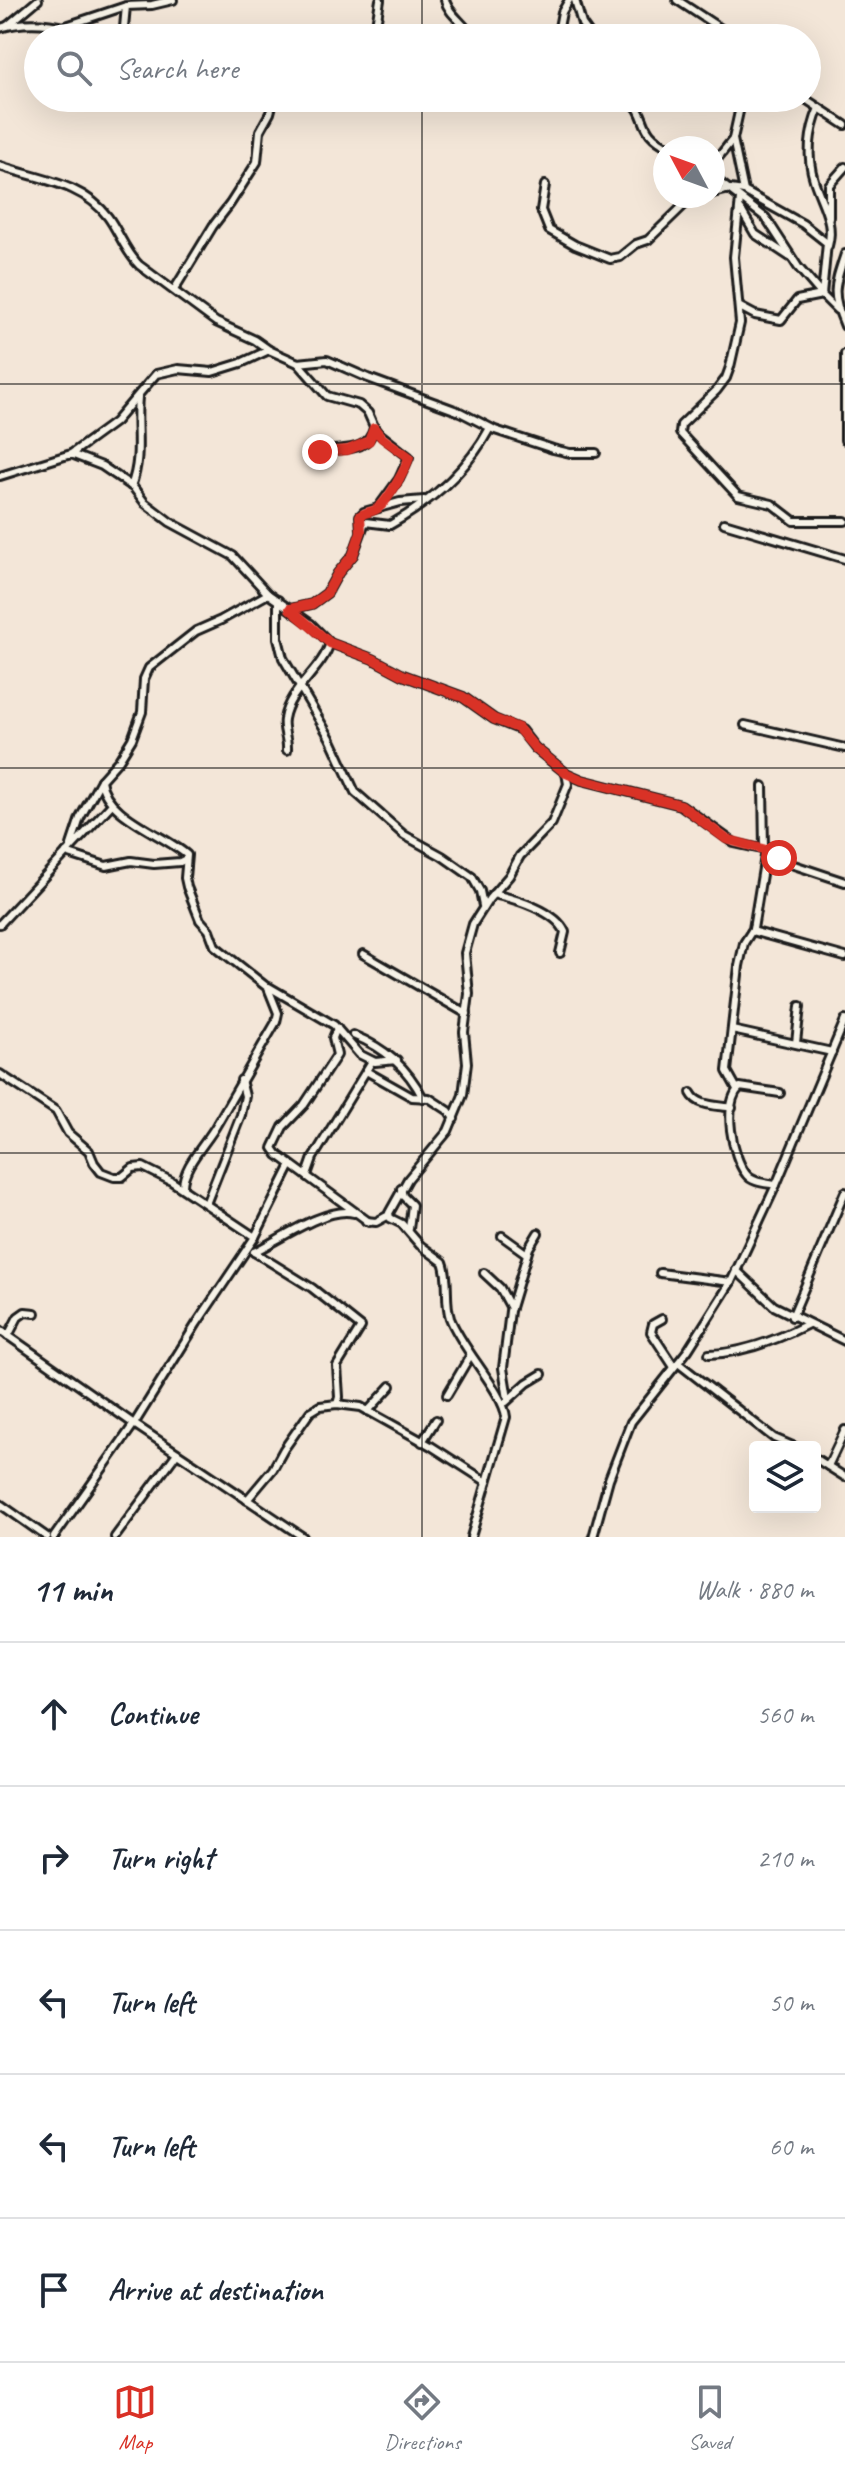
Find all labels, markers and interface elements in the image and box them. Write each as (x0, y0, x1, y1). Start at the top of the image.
search box (24, 24, 821, 112)
icon: search (52, 46, 96, 90)
text: Search here (116, 49, 238, 87)
north arrow (653, 136, 725, 208)
route end (302, 434, 338, 470)
route start (761, 840, 797, 876)
map controls (749, 1441, 821, 1513)
button: layers (749, 1441, 821, 1513)
text: 11 min (32, 1568, 112, 1611)
text: Walk · 880 m (696, 1573, 813, 1606)
icon: ahead (32, 1692, 76, 1736)
text: Continue (108, 1695, 198, 1733)
text: 560 m (757, 1698, 813, 1731)
icon: right (32, 1836, 76, 1880)
text: Turn right (108, 1839, 213, 1877)
text: 210 m (757, 1842, 813, 1875)
icon: left (32, 1980, 76, 2024)
text: Turn left (108, 1983, 195, 2021)
text: 50 m (769, 1986, 813, 2019)
icon: left (32, 2124, 76, 2168)
text: Turn left (108, 2127, 195, 2165)
text: 60 m (769, 2130, 813, 2163)
icon: arrive (32, 2268, 76, 2312)
text: Arrive at destination (108, 2271, 323, 2309)
tab: Map (113, 2380, 157, 2456)
tab: Directions (384, 2380, 461, 2456)
tab: Saved (688, 2380, 732, 2456)

